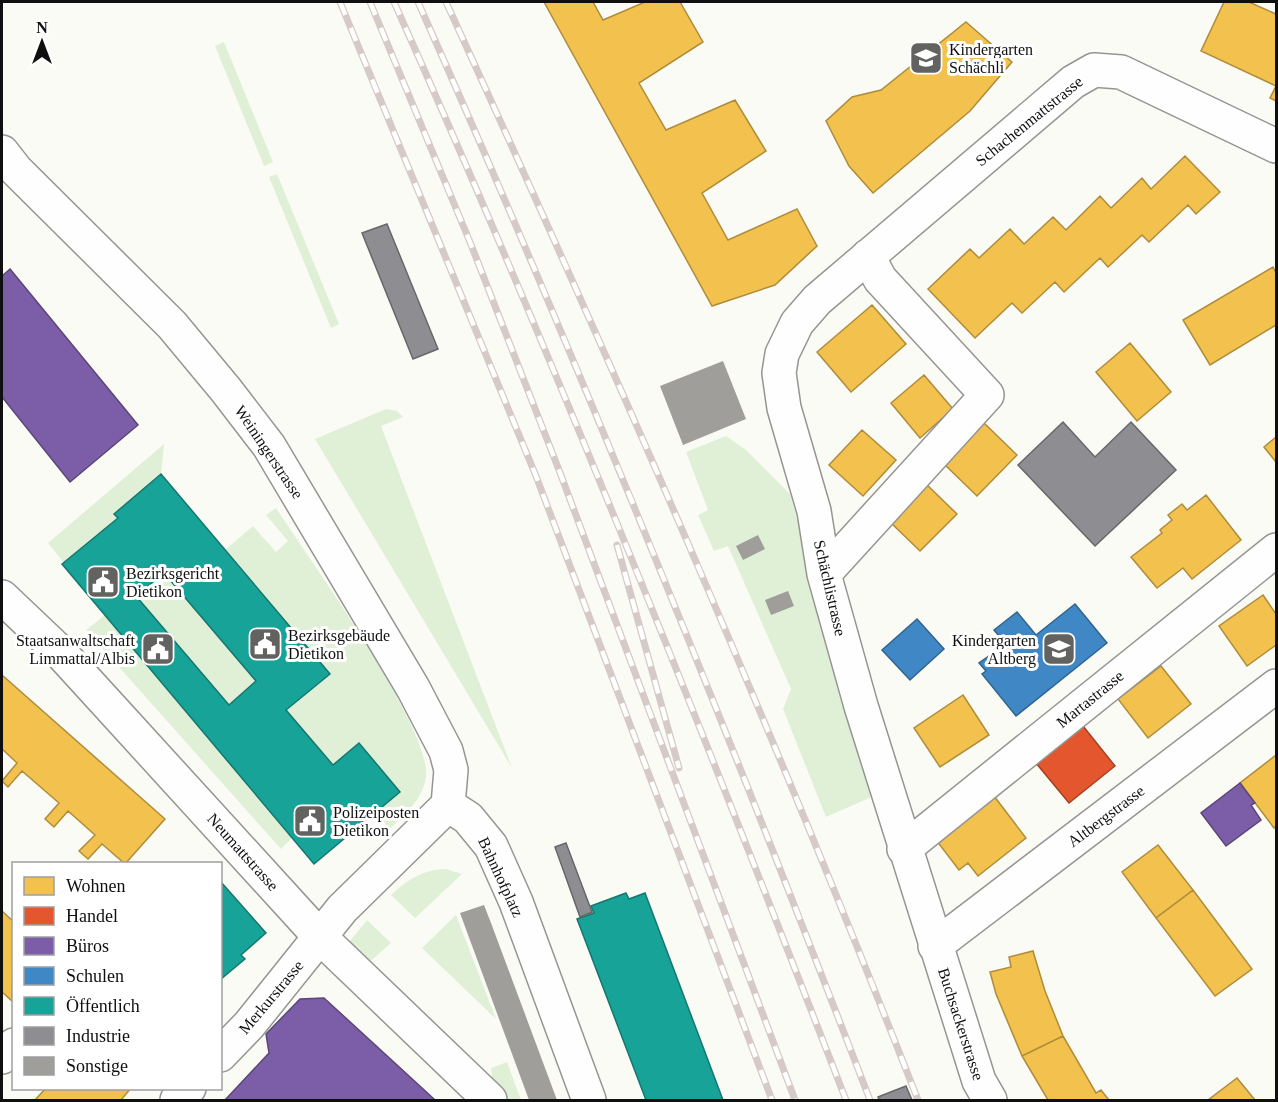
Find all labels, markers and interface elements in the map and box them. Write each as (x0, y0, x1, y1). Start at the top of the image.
north arrow (12, 12, 72, 72)
text: N (36, 19, 48, 36)
school or university icon: Kindergarten Schächli (908, 40, 944, 76)
place label: Kindergarten Schächli (949, 41, 1033, 76)
street label: Schachenmattstrasse (972, 73, 1086, 169)
street label: Weiningerstrasse (231, 402, 306, 502)
street label: Schächlistrasse (811, 538, 849, 638)
public building icon: Bezirksgericht Dietikon (85, 564, 121, 600)
place label: Bezirksgericht Dietikon (126, 565, 220, 600)
public building icon: Bezirksgebäude Dietikon (247, 626, 283, 662)
place label: Bezirksgebäude Dietikon (288, 627, 390, 662)
public building icon: Staatsanwaltschaft Limmattal/Albis (140, 631, 176, 667)
school or university icon: Kindergarten Altberg (1041, 631, 1077, 667)
place label: Staatsanwaltschaft Limmattal/Albis (16, 632, 136, 667)
place label: Kindergarten Altberg (952, 632, 1036, 668)
street label: Martastrasse (1053, 667, 1127, 731)
street label: Altbergstrasse (1064, 782, 1148, 851)
public building icon: Polizeiposten Dietikon (292, 803, 328, 839)
place label: Polizeiposten Dietikon (333, 804, 419, 839)
street label: Neumattstrasse (204, 810, 282, 894)
street label: Bahnhofplatz (474, 834, 527, 920)
legend (12, 862, 222, 1090)
text: Wohnen (66, 876, 126, 896)
text: Handel (66, 906, 118, 926)
text: Büros (66, 936, 109, 956)
street label: Merkurstrasse (235, 957, 307, 1037)
text: Schulen (66, 966, 124, 986)
street label: Buchsackerstrasse (935, 966, 987, 1082)
text: Öffentlich (66, 996, 140, 1016)
text: Industrie (66, 1026, 130, 1046)
text: Sonstige (66, 1056, 128, 1076)

